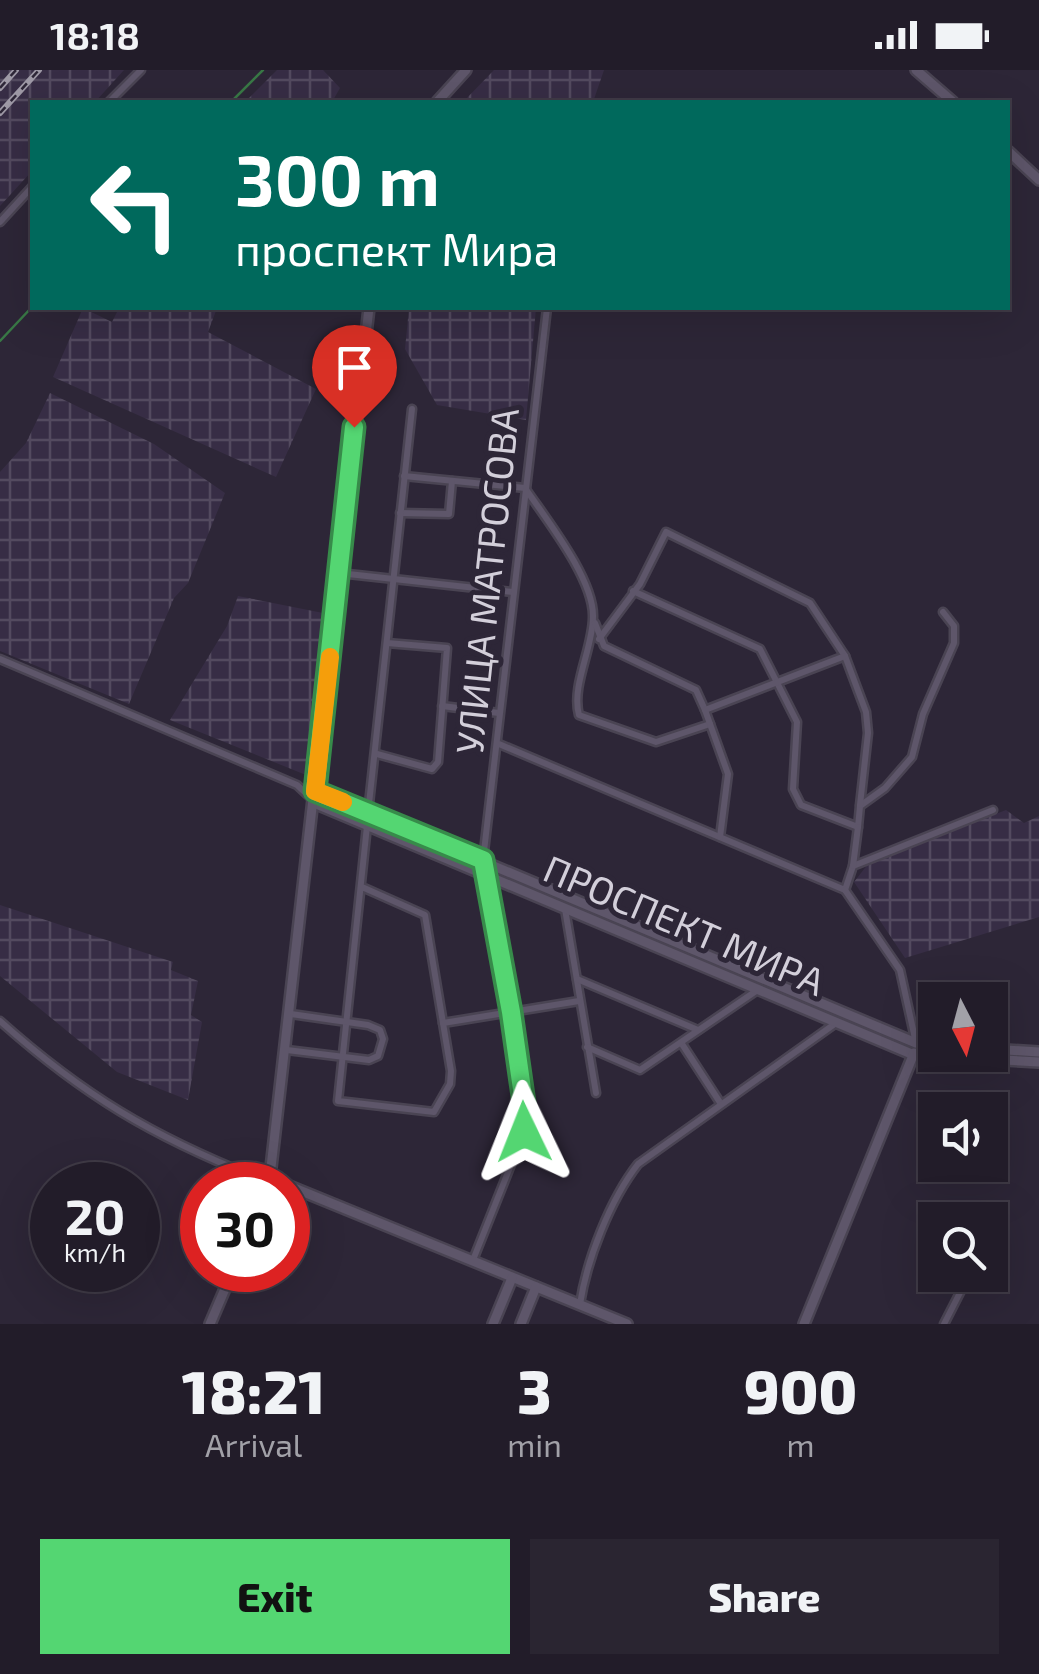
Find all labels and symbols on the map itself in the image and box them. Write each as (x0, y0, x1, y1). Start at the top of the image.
pin (312, 325, 397, 428)
street label: УЛИЦА МАТРОСОВА (445, 405, 527, 756)
street label: ПРОСПЕКТ МИРА (537, 844, 832, 1004)
north arrow (918, 982, 1008, 1072)
position arrow (472, 1080, 576, 1184)
speed limit sign: 30 (180, 1162, 310, 1292)

